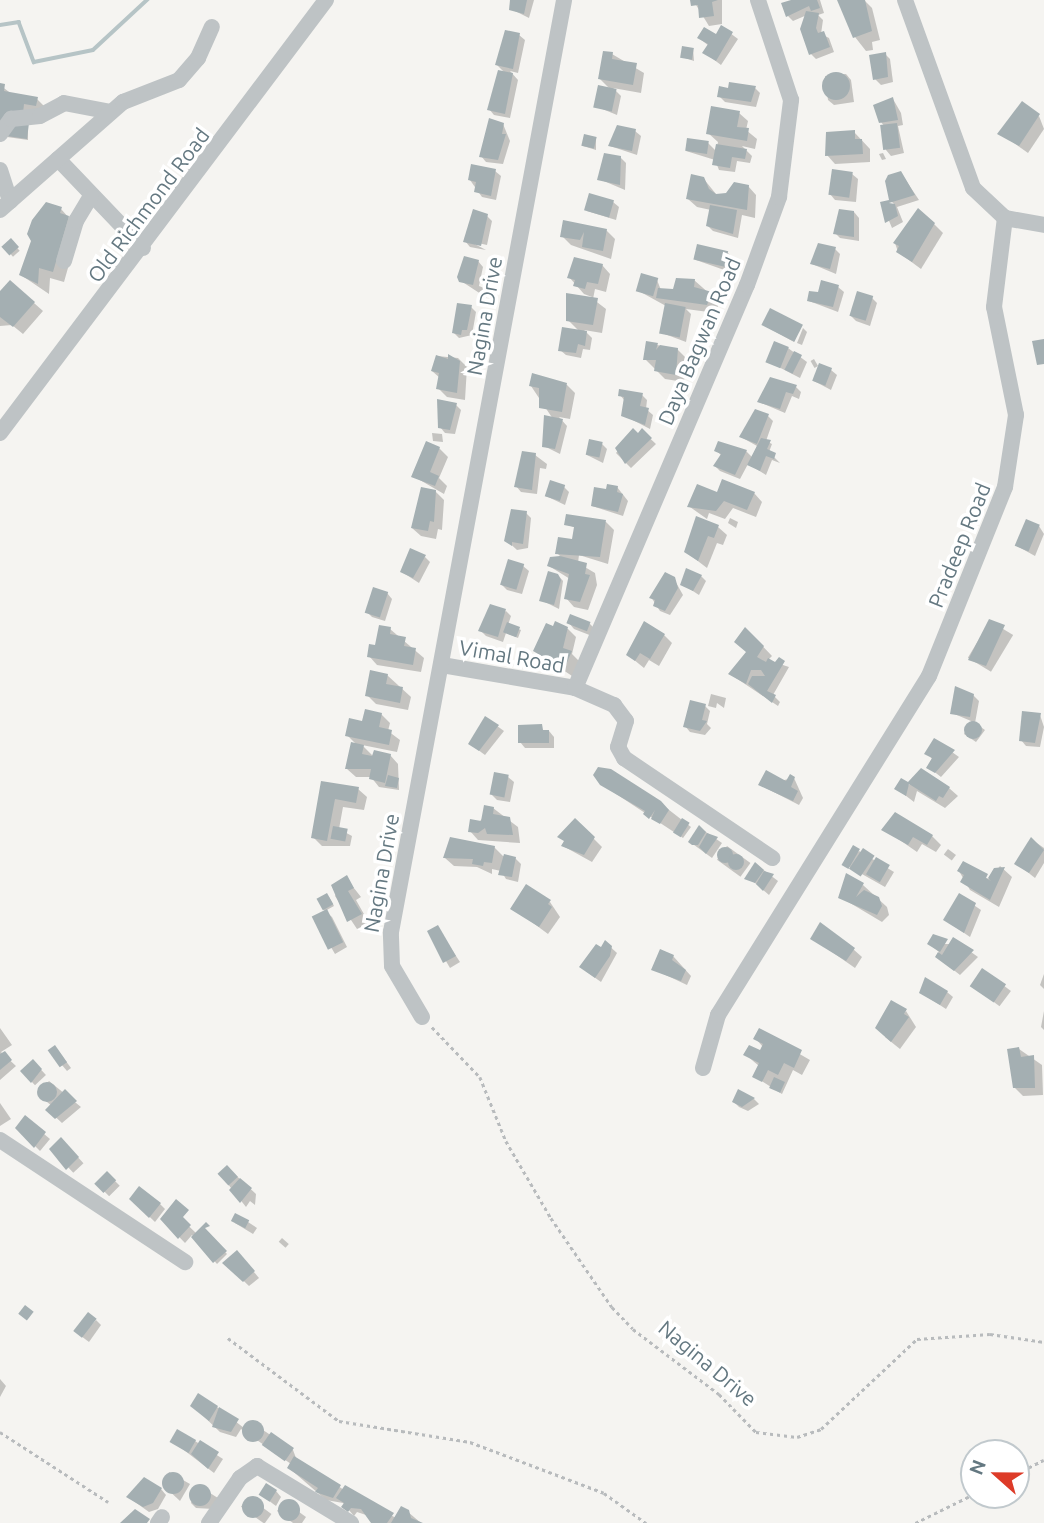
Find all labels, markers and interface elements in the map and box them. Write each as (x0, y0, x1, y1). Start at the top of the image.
street label: Old Richmond Road (82, 123, 214, 287)
street label: Daya Bagwan Road (652, 253, 746, 429)
street label: Nagina Drive (461, 255, 507, 377)
street label: Pradeep Road (923, 479, 995, 611)
street label: Vimal Road (457, 634, 567, 678)
street label: Nagina Drive (358, 812, 404, 934)
street label: Nagina Drive (654, 1315, 762, 1411)
north arrow (960, 1439, 1030, 1509)
text: N (964, 1457, 990, 1478)

